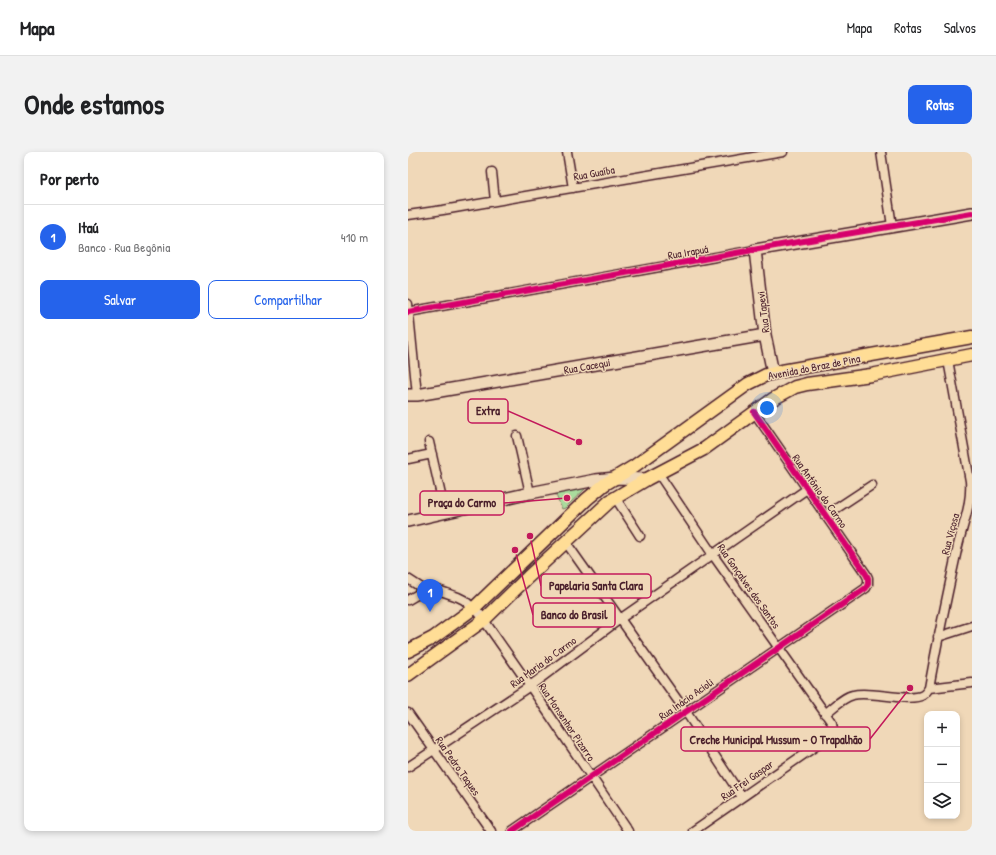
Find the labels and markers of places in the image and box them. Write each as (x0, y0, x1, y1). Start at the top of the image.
callout: Extra (468, 399, 508, 423)
callout: Praça do Carmo (420, 491, 504, 515)
callout: Papelaria Santa Clara (541, 574, 651, 598)
pin: 1 (417, 579, 443, 612)
callout: Banco do Brasil (533, 603, 615, 627)
callout: Creche Municipal Mussum - O Trapalhão (681, 727, 870, 751)

